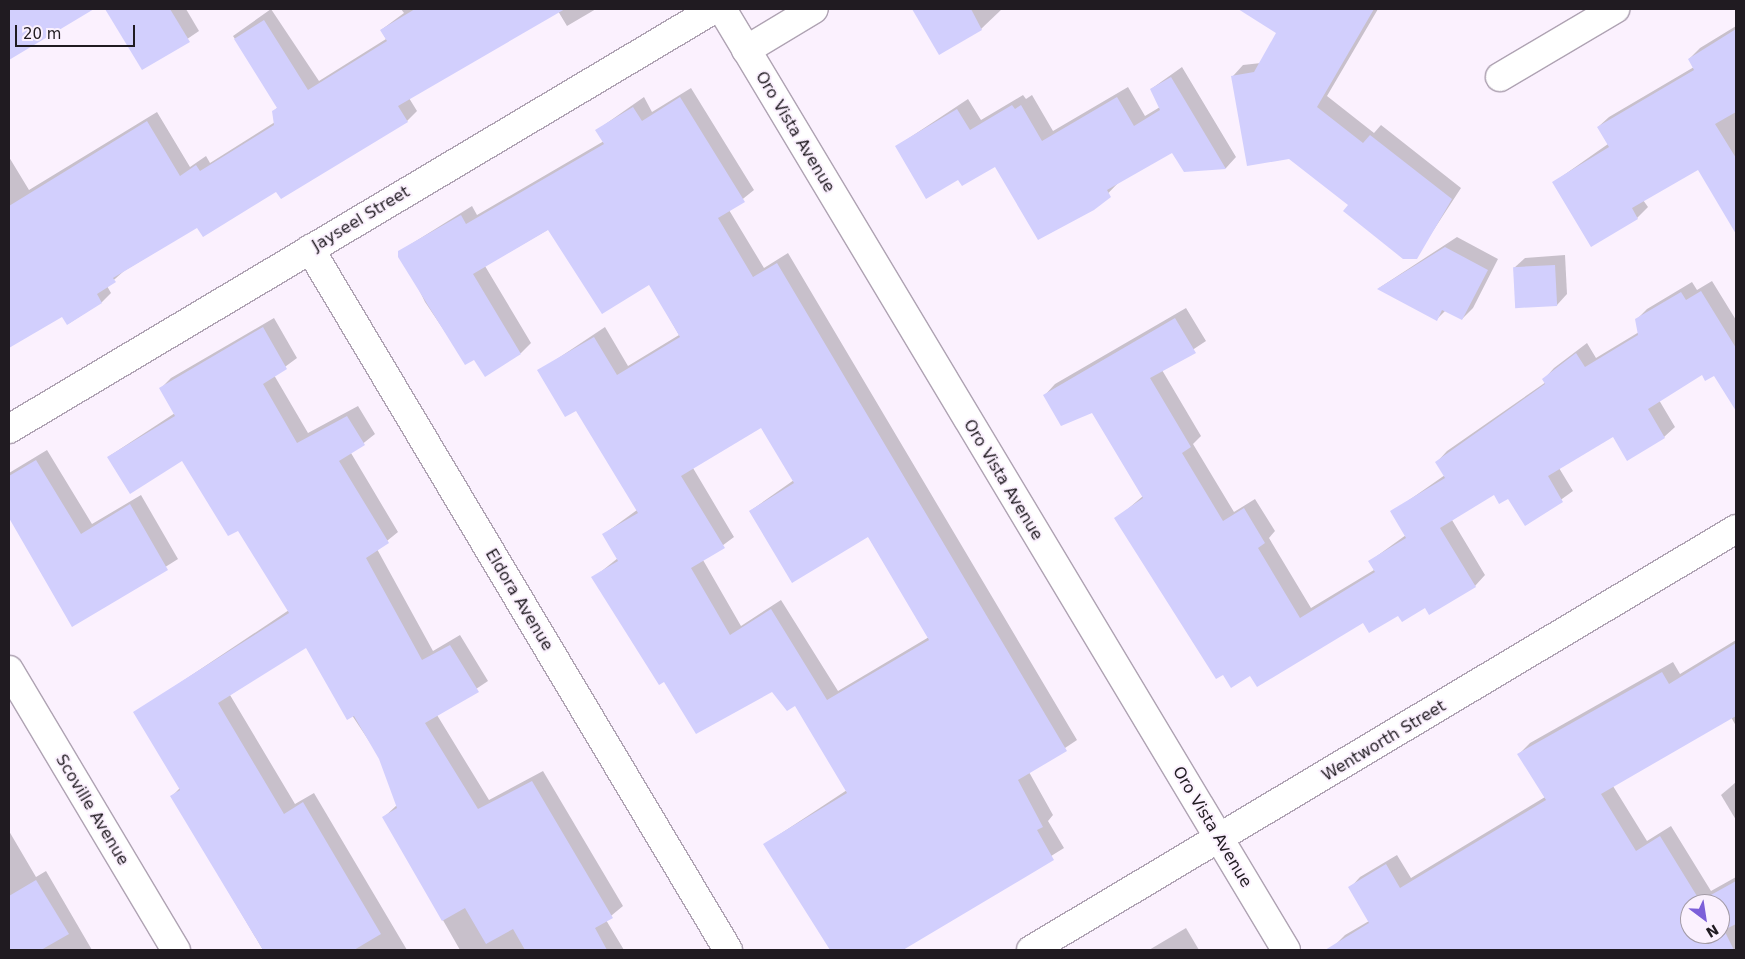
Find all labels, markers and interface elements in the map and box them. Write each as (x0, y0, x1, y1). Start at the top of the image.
scale bar (18, 15, 138, 47)
text: 20 m (23, 25, 61, 43)
street label: Oro Vista Avenue (751, 68, 839, 196)
street label: Jayseel Street (309, 182, 413, 256)
street label: Oro Vista Avenue (959, 416, 1047, 544)
street label: Eldora Avenue (481, 546, 557, 654)
street label: Wentworth Street (1319, 697, 1449, 785)
street label: Scoville Avenue (51, 751, 133, 869)
street label: Oro Vista Avenue (1168, 763, 1256, 891)
north arrow (1680, 894, 1730, 944)
text: N (1703, 921, 1721, 941)

